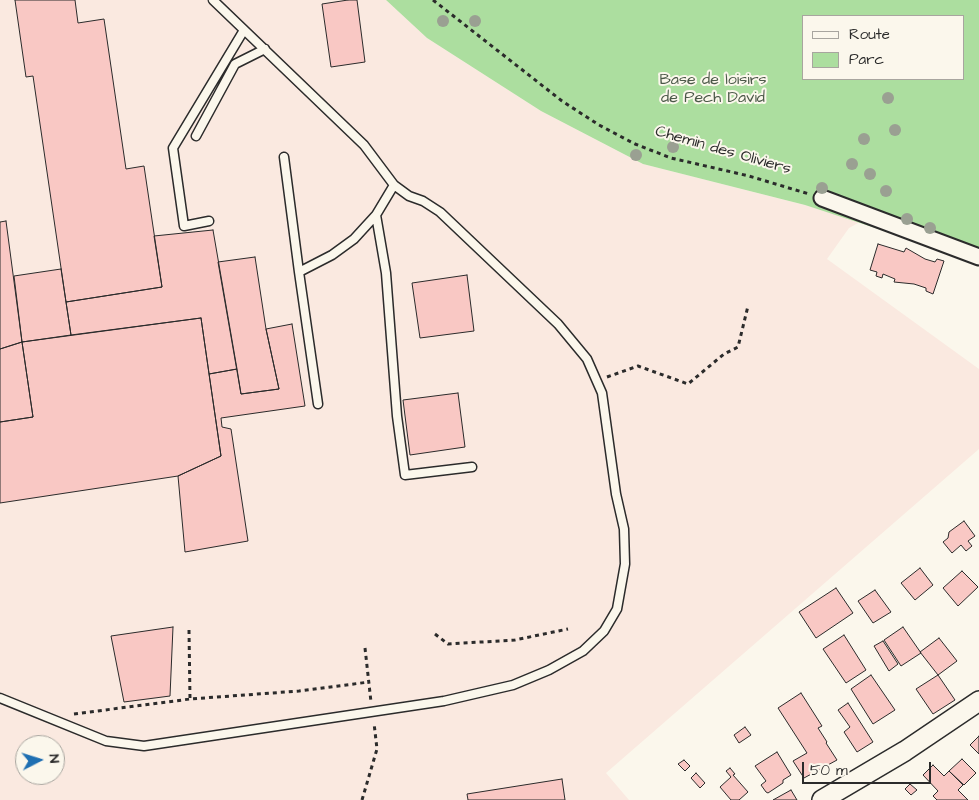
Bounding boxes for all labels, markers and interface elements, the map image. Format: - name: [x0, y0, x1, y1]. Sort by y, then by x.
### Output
- legend: [802, 15, 964, 80]
- text: Route: [849, 24, 890, 45]
- text: Parc: [849, 49, 884, 70]
- park label: Base de loisirs de Pech David: [659, 71, 767, 109]
- street label: Chemin des Oliviers: [653, 122, 793, 180]
- north arrow: [15, 735, 65, 785]
- scale bar: [804, 752, 933, 784]
- text: N: [44, 754, 64, 764]
- text: 50 m: [810, 760, 848, 781]

